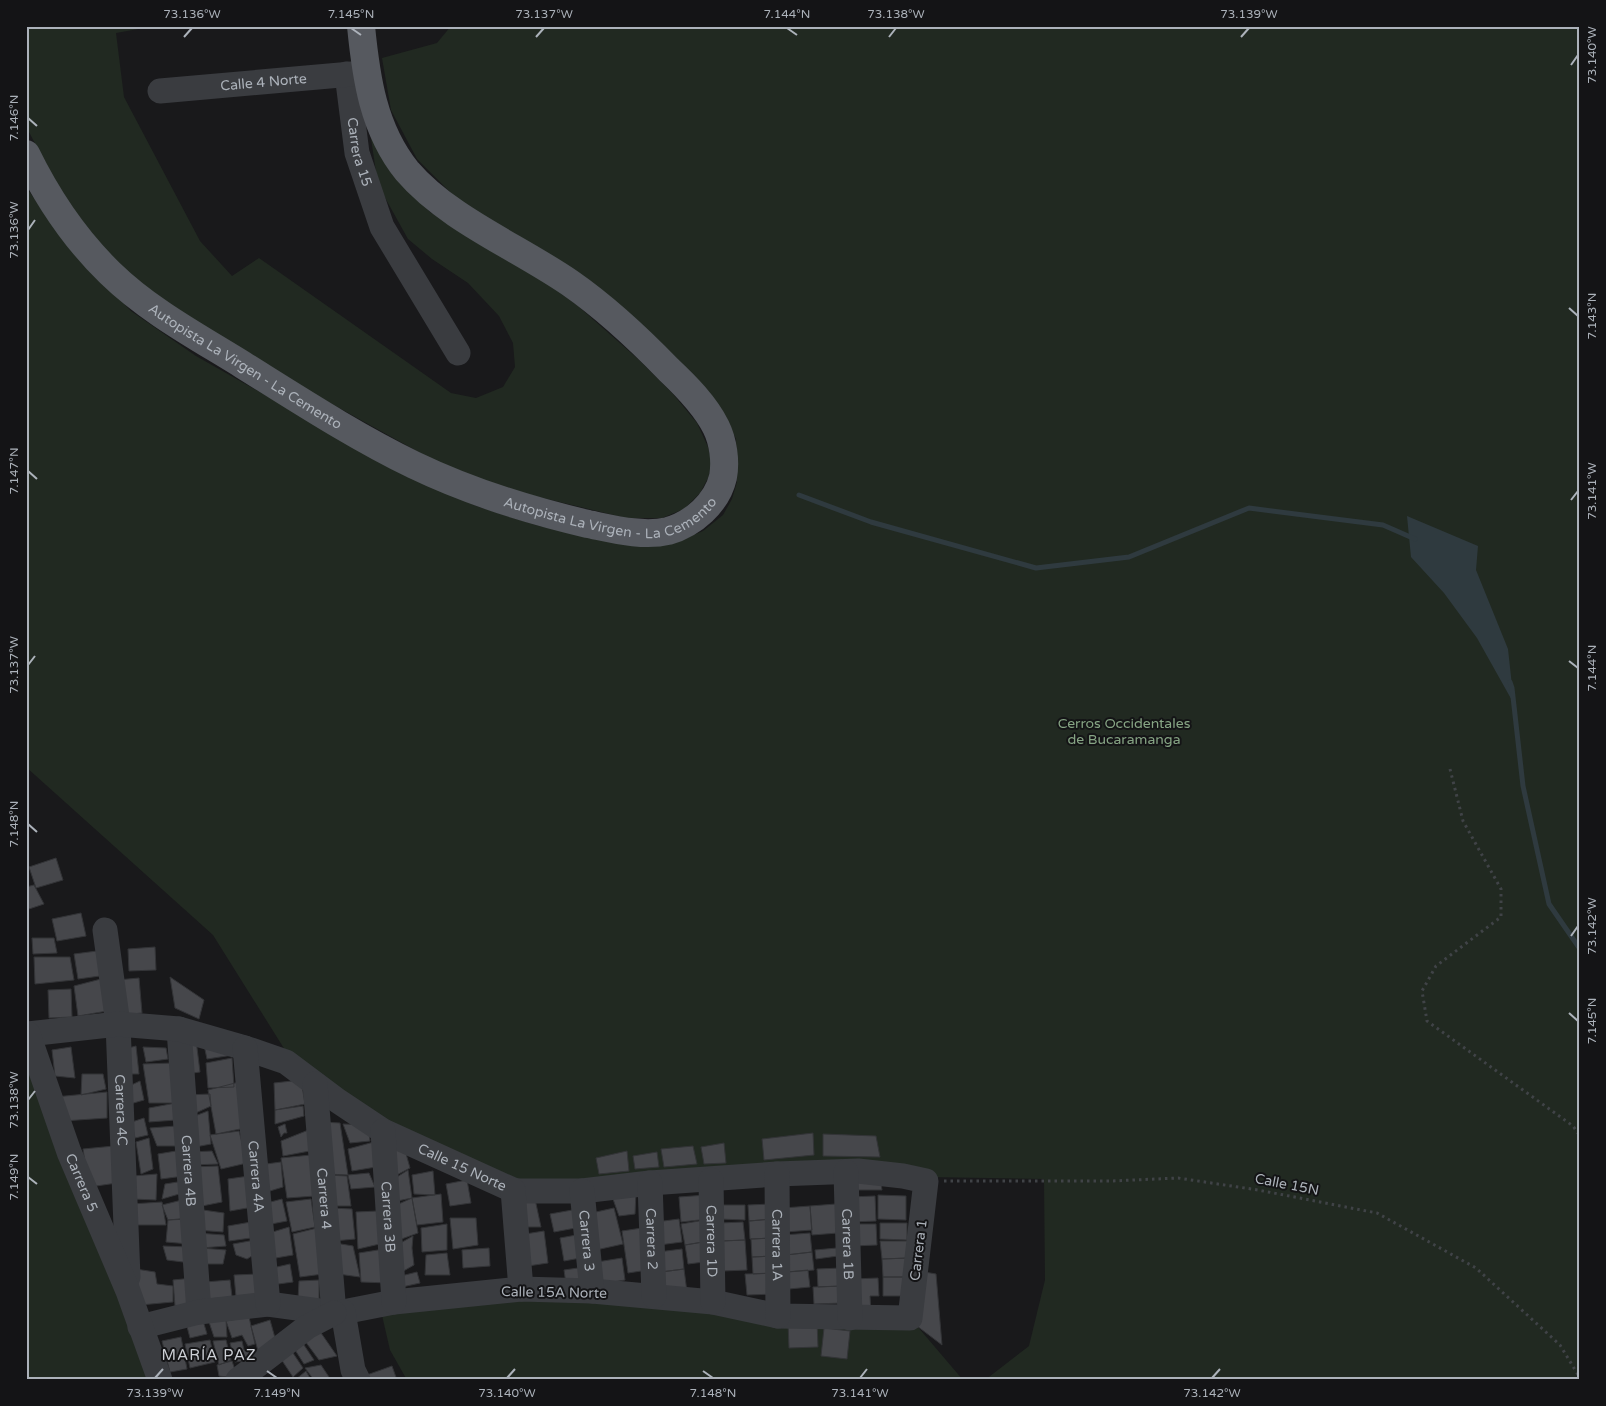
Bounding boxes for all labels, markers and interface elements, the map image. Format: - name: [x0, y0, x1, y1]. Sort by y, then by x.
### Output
- text: 73.136°W: [163, 7, 221, 21]
- text: 7.145°N: [328, 7, 374, 21]
- text: 73.137°W: [515, 7, 573, 21]
- text: 7.144°N: [764, 7, 810, 21]
- text: 73.138°W: [867, 7, 925, 21]
- text: 73.139°W: [1220, 7, 1278, 21]
- text: 73.140°W: [1585, 26, 1599, 84]
- street label: Calle 4 Norte: [220, 70, 308, 95]
- text: 7.146°N: [7, 95, 21, 141]
- street label: Carrera 15: [344, 116, 376, 189]
- text: 73.136°W: [7, 201, 21, 259]
- text: 7.143°N: [1585, 293, 1599, 339]
- street label: Autopista La Virgen - La Cemento: [145, 300, 345, 433]
- text: 7.147°N: [7, 447, 21, 495]
- text: 73.141°W: [1585, 462, 1599, 520]
- street label: Autopista La Virgen - La Cemento: [495, 484, 719, 508]
- text: Autopista La Virgen - La Cemento: [501, 493, 720, 542]
- text: 73.137°W: [7, 636, 21, 694]
- text: 7.144°N: [1585, 645, 1599, 691]
- park label: Cerros Occidentales de Bucaramanga: [1058, 715, 1191, 748]
- text: 7.148°N: [7, 801, 21, 847]
- text: 73.142°W: [1585, 897, 1599, 955]
- text: 7.145°N: [1585, 998, 1599, 1044]
- text: 73.138°W: [7, 1071, 21, 1129]
- street label: Carrera 4C: [111, 1074, 131, 1146]
- street label: Carrera 4B: [178, 1134, 200, 1207]
- street label: Carrera 4A: [244, 1140, 268, 1213]
- street label: Calle 15 Norte: [415, 1140, 509, 1195]
- street label: Carrera 5: [62, 1151, 101, 1214]
- text: 7.149°N: [7, 1154, 21, 1200]
- street label: Carrera 4: [313, 1167, 335, 1230]
- street label: Calle 15N: [1253, 1170, 1320, 1199]
- street label: Carrera 3B: [377, 1181, 399, 1253]
- street label: Carrera 1D: [702, 1205, 721, 1277]
- street label: Carrera 2: [642, 1208, 661, 1270]
- street label: Carrera 1B: [838, 1208, 857, 1280]
- street label: Carrera 3: [575, 1209, 598, 1272]
- street label: Carrera 1A: [768, 1209, 786, 1281]
- street label: Carrera 1: [906, 1218, 931, 1282]
- street label: Calle 15A Norte: [501, 1283, 607, 1302]
- district label: MARÍA PAZ: [162, 1346, 256, 1364]
- text: 73.139°W: [126, 1386, 184, 1400]
- text: 7.149°N: [254, 1386, 300, 1400]
- text: 73.140°W: [478, 1386, 536, 1400]
- text: 7.148°N: [690, 1386, 736, 1400]
- text: 73.141°W: [831, 1386, 889, 1400]
- text: 73.142°W: [1183, 1386, 1241, 1400]

